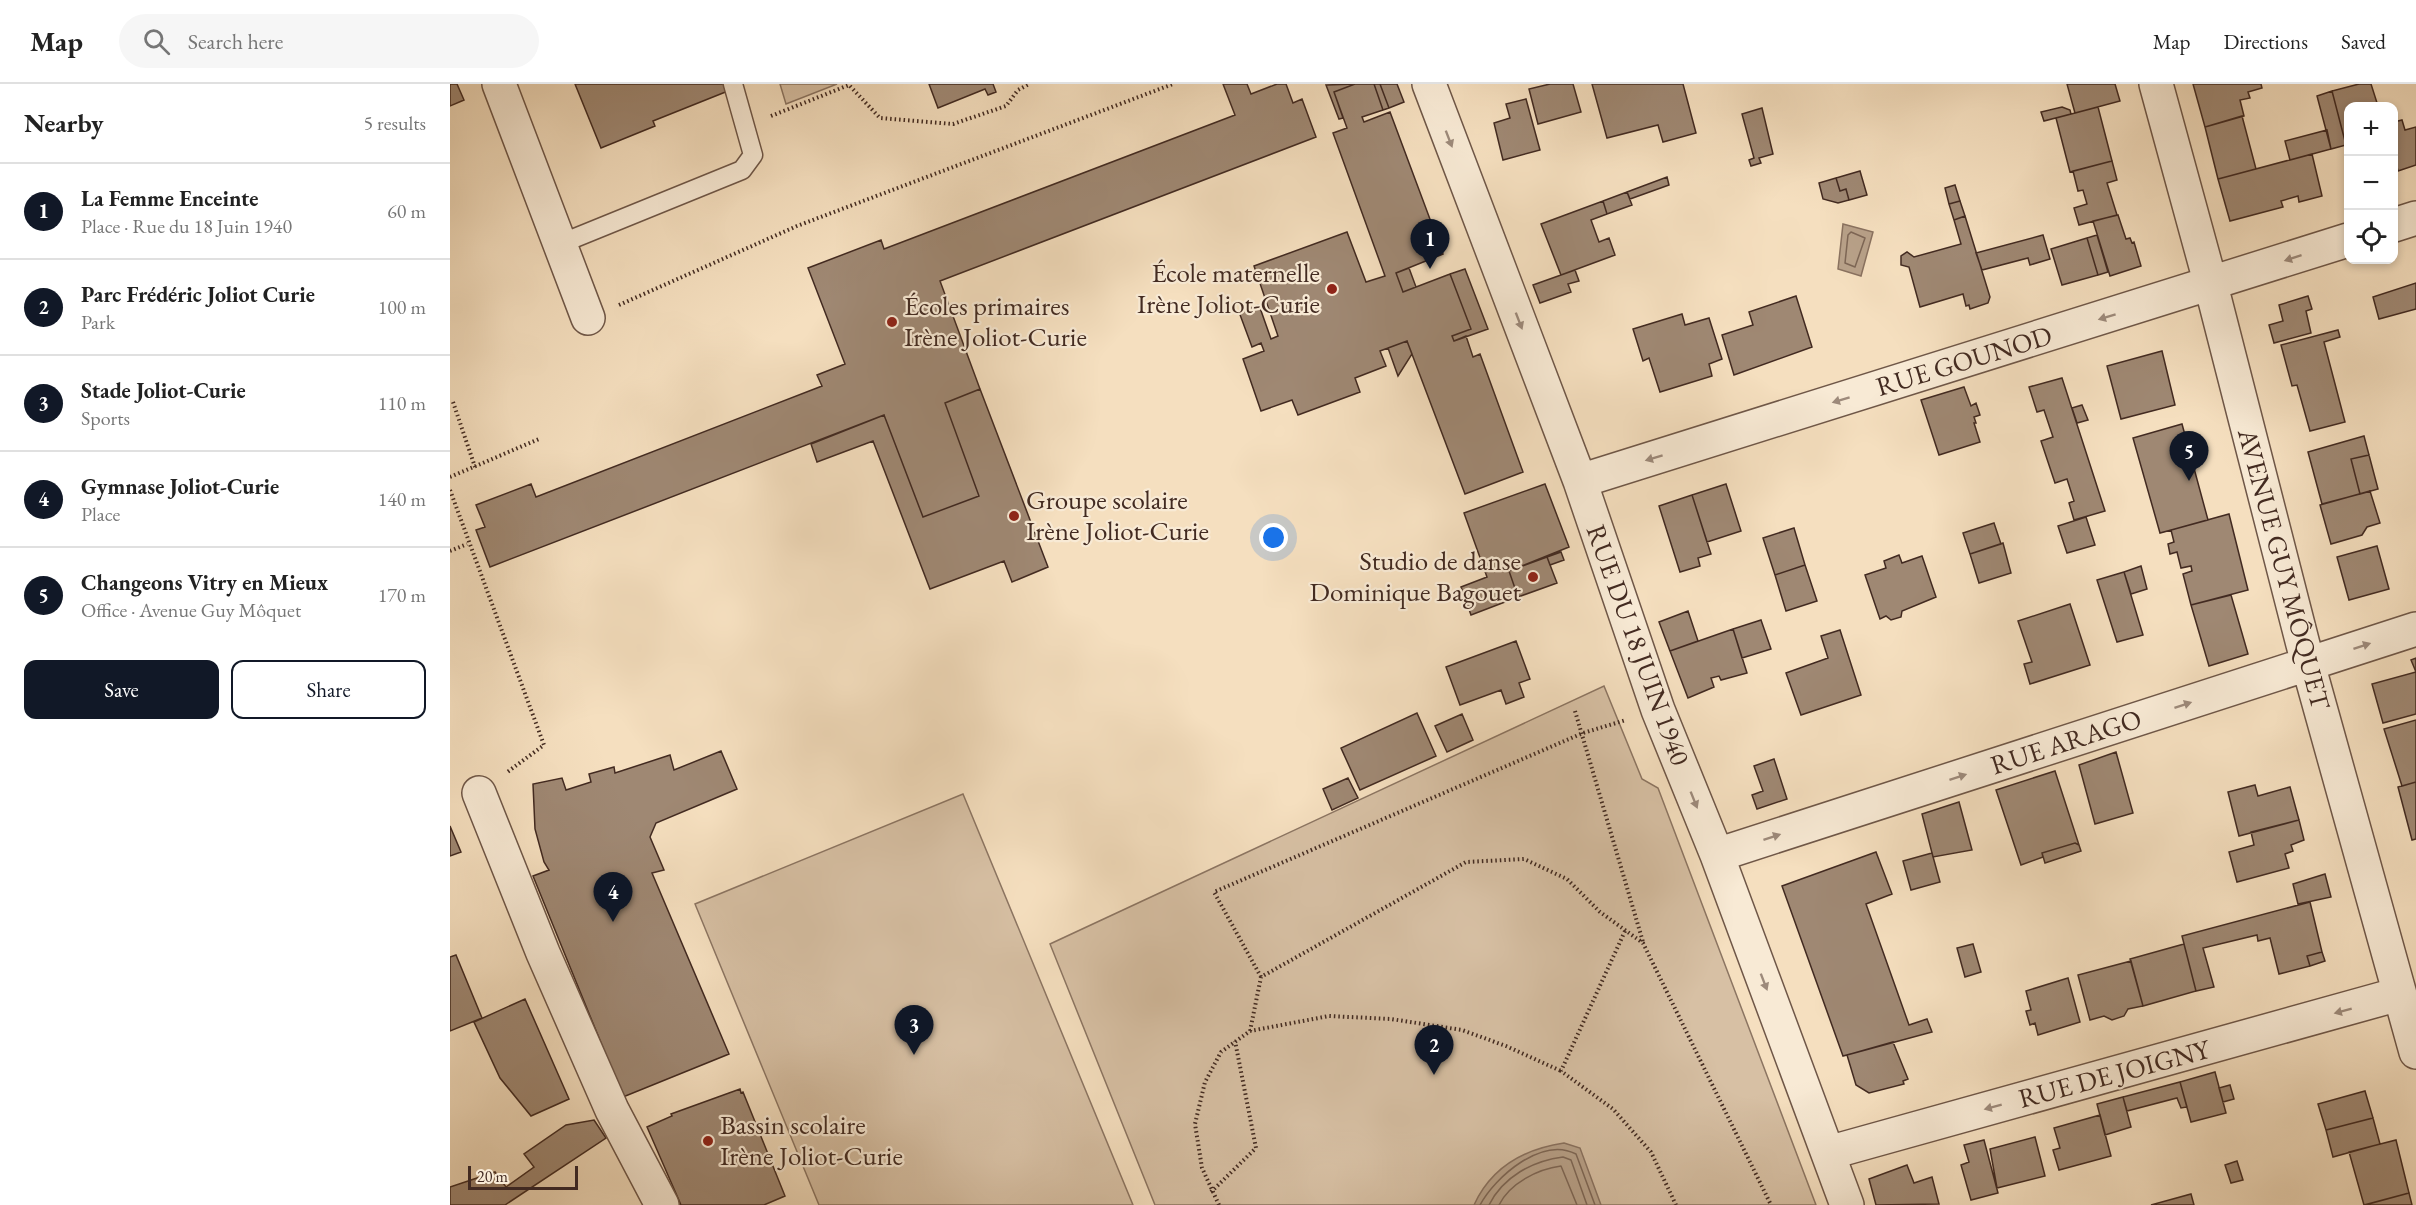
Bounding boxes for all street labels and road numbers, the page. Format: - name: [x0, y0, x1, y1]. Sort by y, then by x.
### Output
- street label: RUE GOUNOD: [1872, 317, 2056, 404]
- street label: AVENUE GUY MÔQUET: [2230, 424, 2339, 714]
- street label: RUE DU 18 JUIN 1940: [1579, 520, 1698, 770]
- street label: RUE ARAGO: [1986, 701, 2146, 782]
- street label: RUE DE JOIGNY: [2014, 1031, 2215, 1116]

